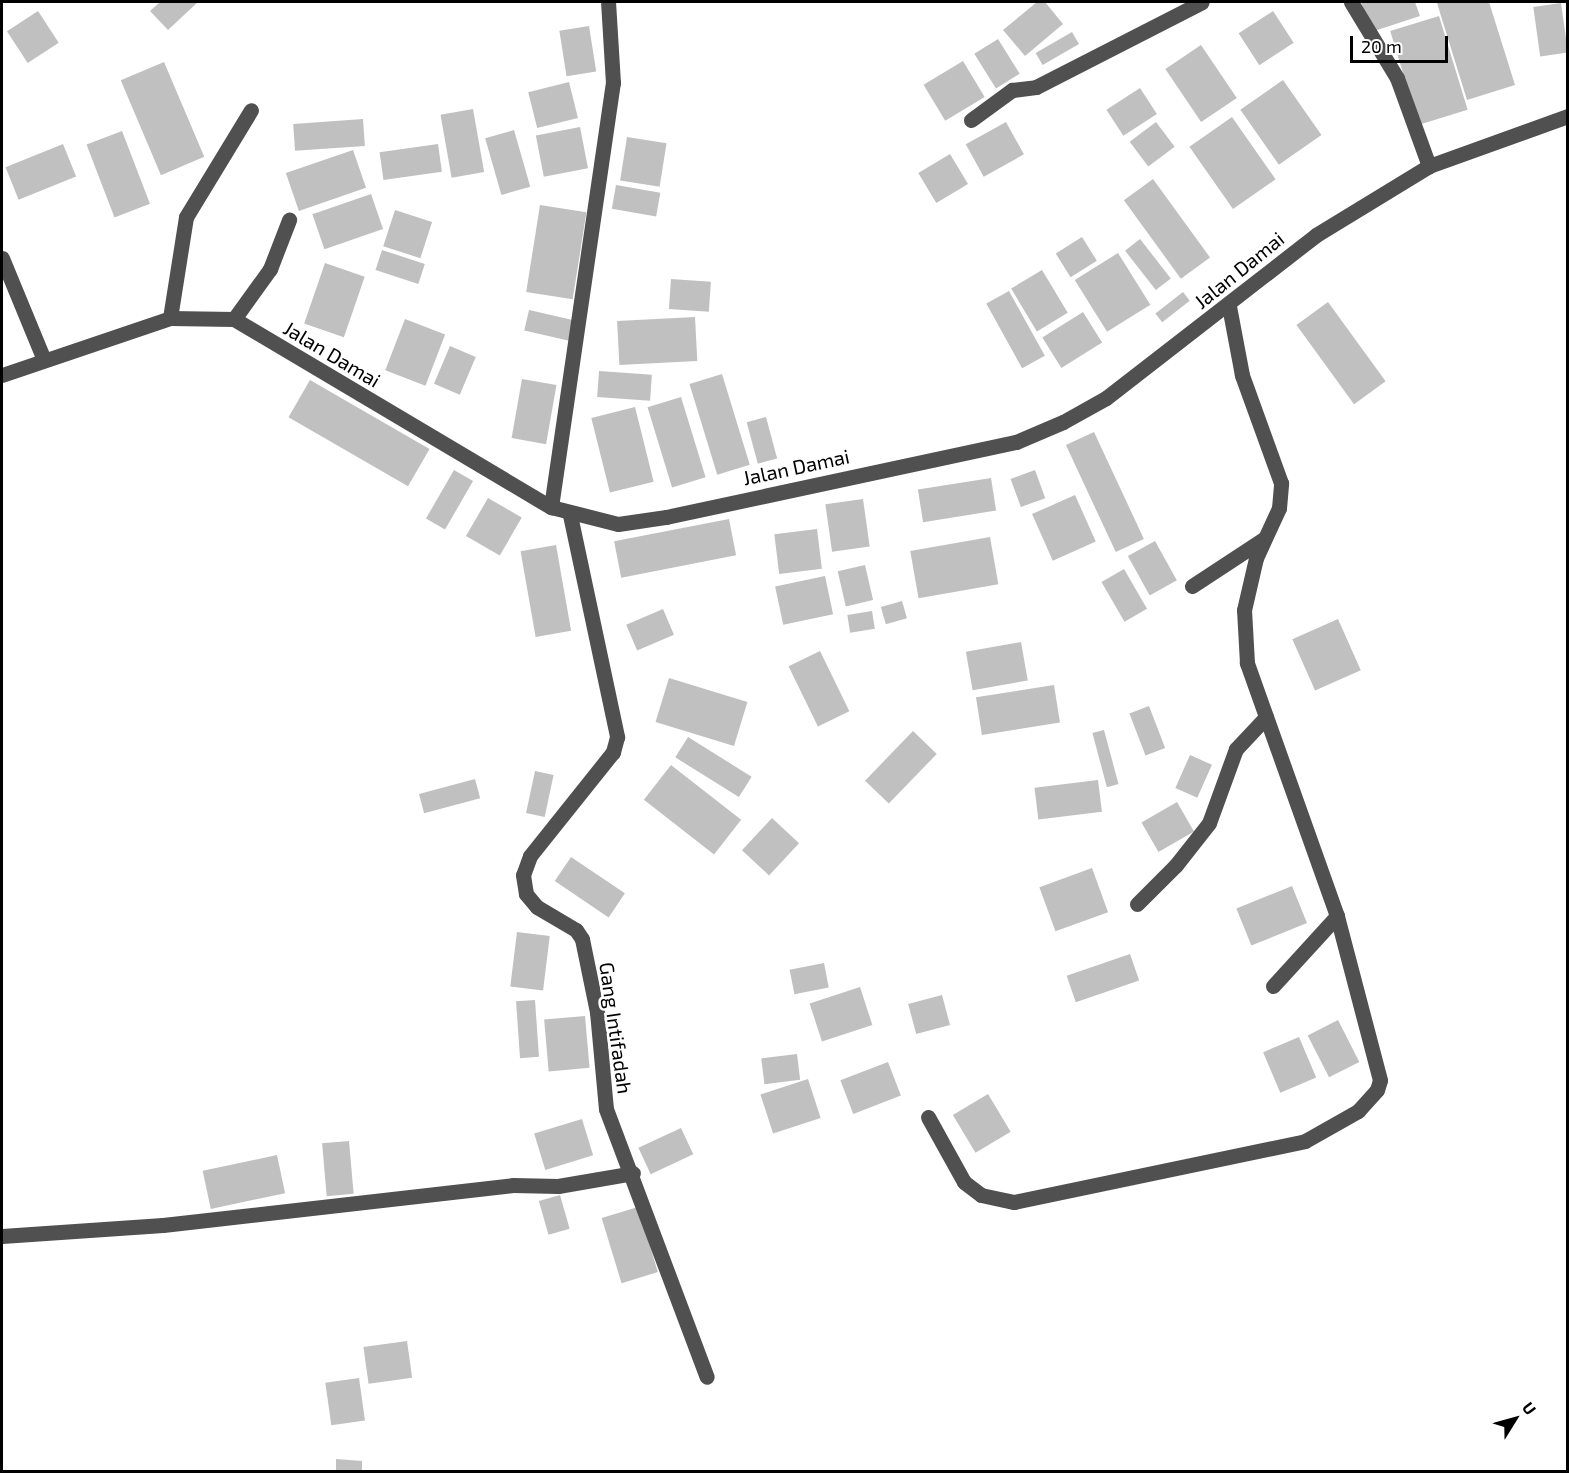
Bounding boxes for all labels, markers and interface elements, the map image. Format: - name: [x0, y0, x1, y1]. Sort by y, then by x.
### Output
- scale bar: [1353, 24, 1450, 62]
- text: 20 m: [1361, 35, 1402, 57]
- street label: Jalan Damai: [1189, 227, 1289, 313]
- street label: Jalan Damai: [279, 316, 385, 392]
- street label: Jalan Damai: [740, 444, 852, 490]
- street label: Gang Intifadah: [595, 961, 637, 1095]
- north arrow: [1485, 1389, 1545, 1449]
- text: U: [1519, 1398, 1541, 1418]

